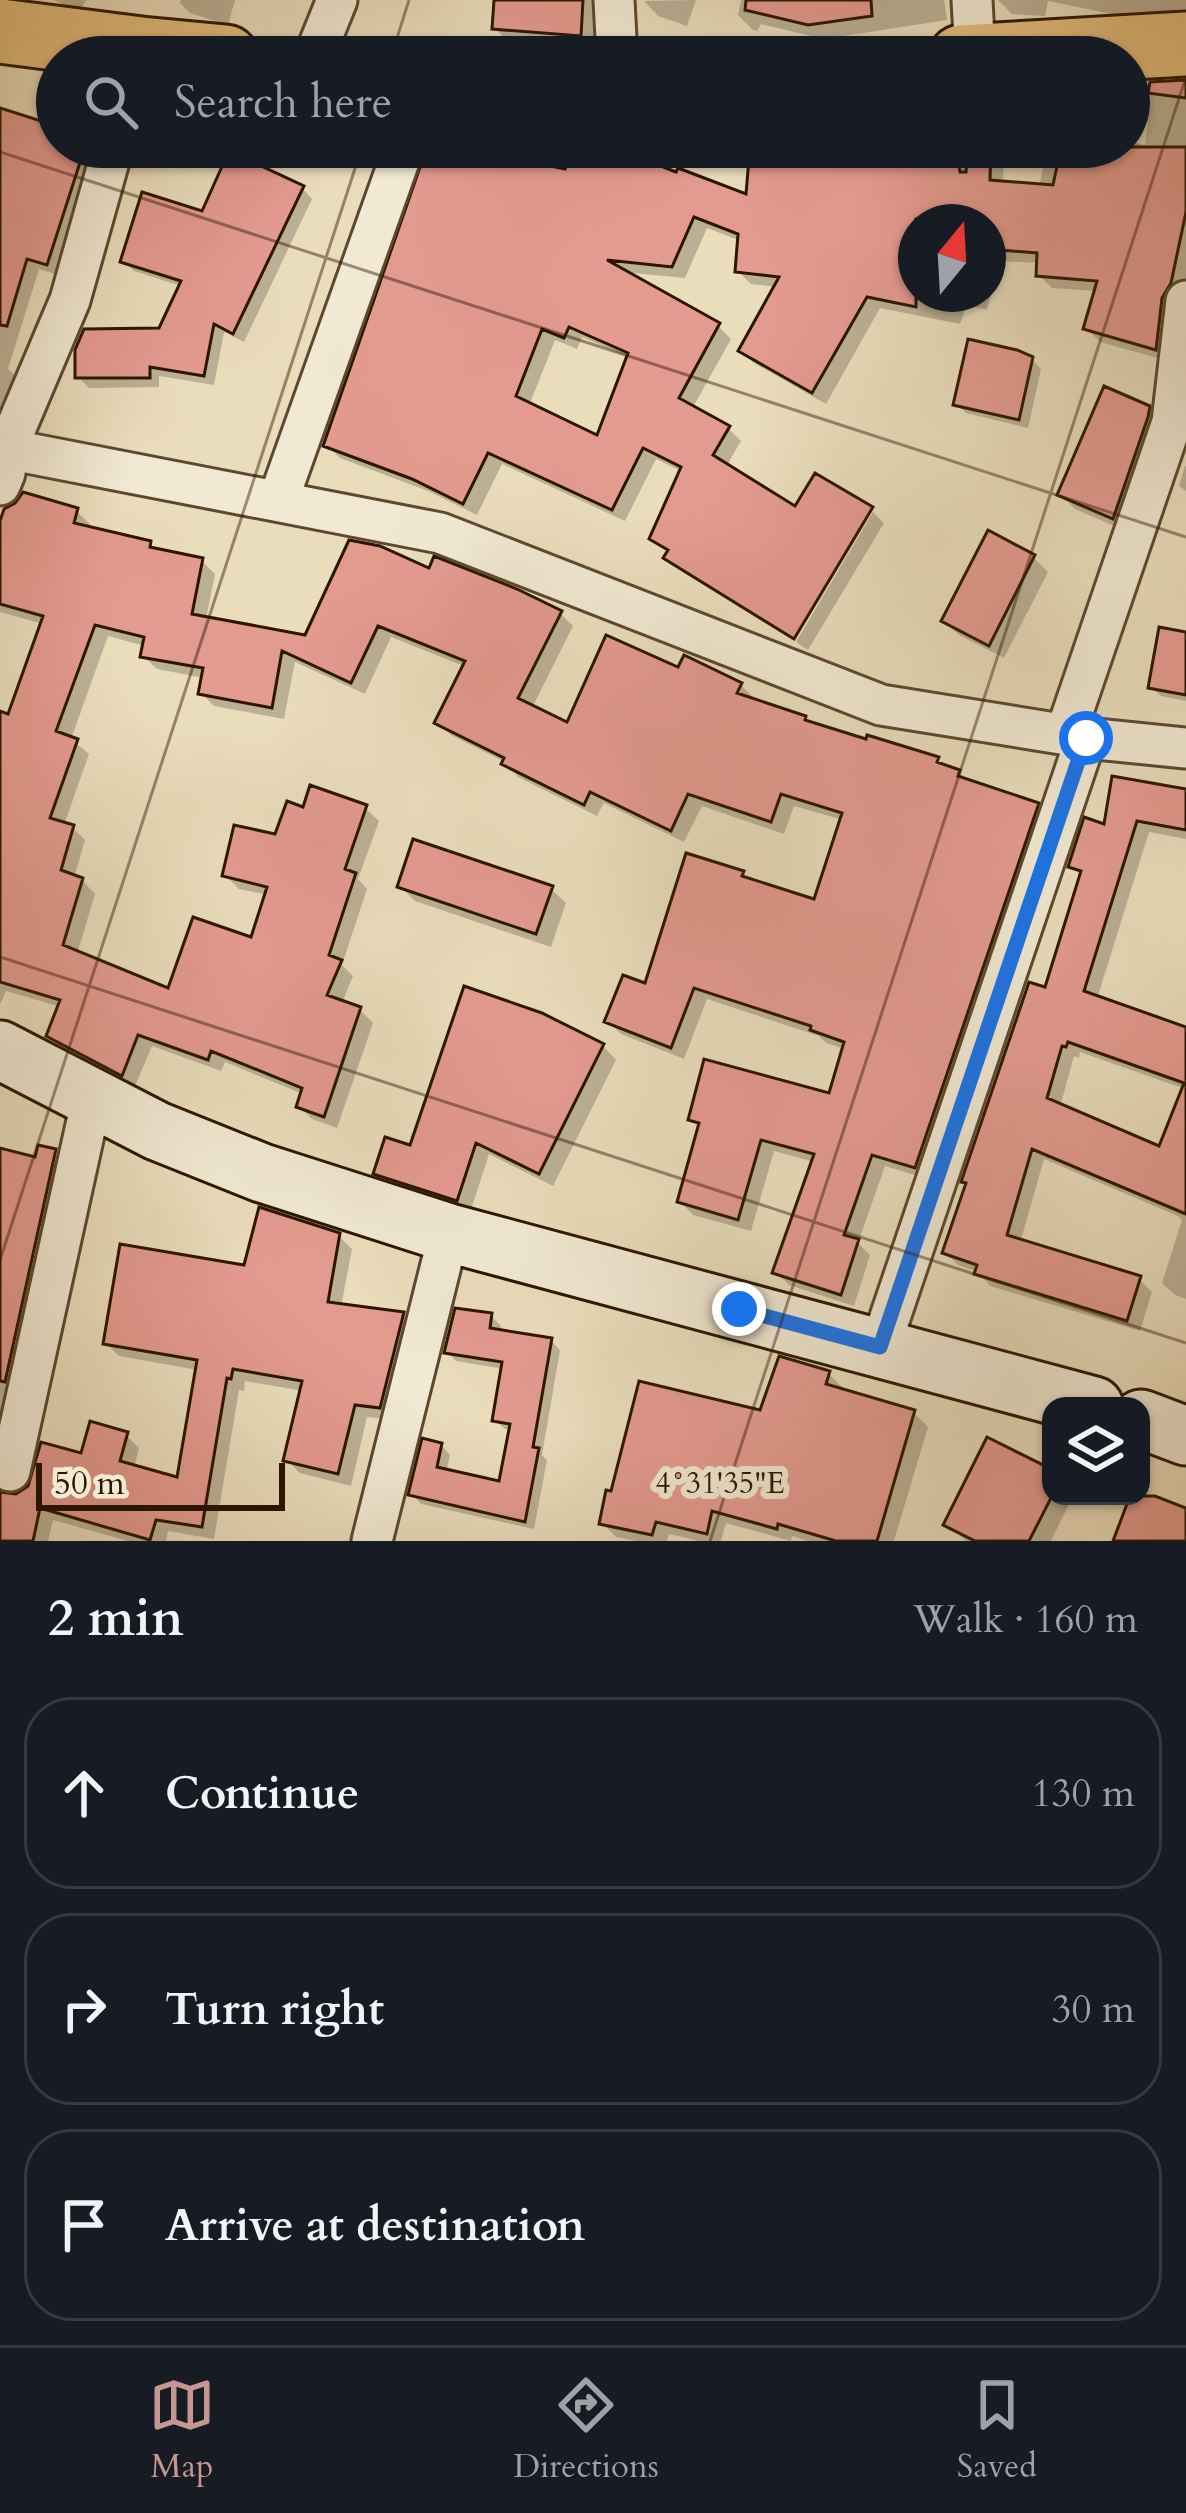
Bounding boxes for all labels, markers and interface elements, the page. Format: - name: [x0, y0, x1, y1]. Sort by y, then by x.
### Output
- search box: [36, 36, 1150, 168]
- icon: search: [78, 69, 144, 135]
- text: Search here: [174, 72, 392, 133]
- north arrow: [898, 204, 1006, 312]
- route start: [1059, 711, 1113, 765]
- route end: [712, 1282, 766, 1336]
- map controls: [1042, 1397, 1150, 1505]
- button: layers: [1042, 1397, 1150, 1505]
- scale bar: [36, 1457, 285, 1510]
- text: 50 m: [54, 1461, 125, 1506]
- text: 4°31'35"E: [655, 1463, 785, 1504]
- text: 2 min: [48, 1584, 184, 1654]
- text: Walk · 160 m: [913, 1593, 1138, 1646]
- icon: ahead: [51, 1760, 117, 1826]
- text: Continue: [165, 1763, 359, 1824]
- text: 130 m: [1032, 1767, 1135, 1820]
- icon: right: [51, 1976, 117, 2042]
- text: Turn right: [165, 1979, 384, 2040]
- text: 30 m: [1052, 1983, 1135, 2036]
- icon: arrive: [51, 2192, 117, 2258]
- text: Arrive at destination: [165, 2195, 585, 2256]
- tab: Map: [149, 2372, 215, 2489]
- tab: Directions: [513, 2372, 659, 2489]
- tab: Saved: [957, 2372, 1037, 2489]

